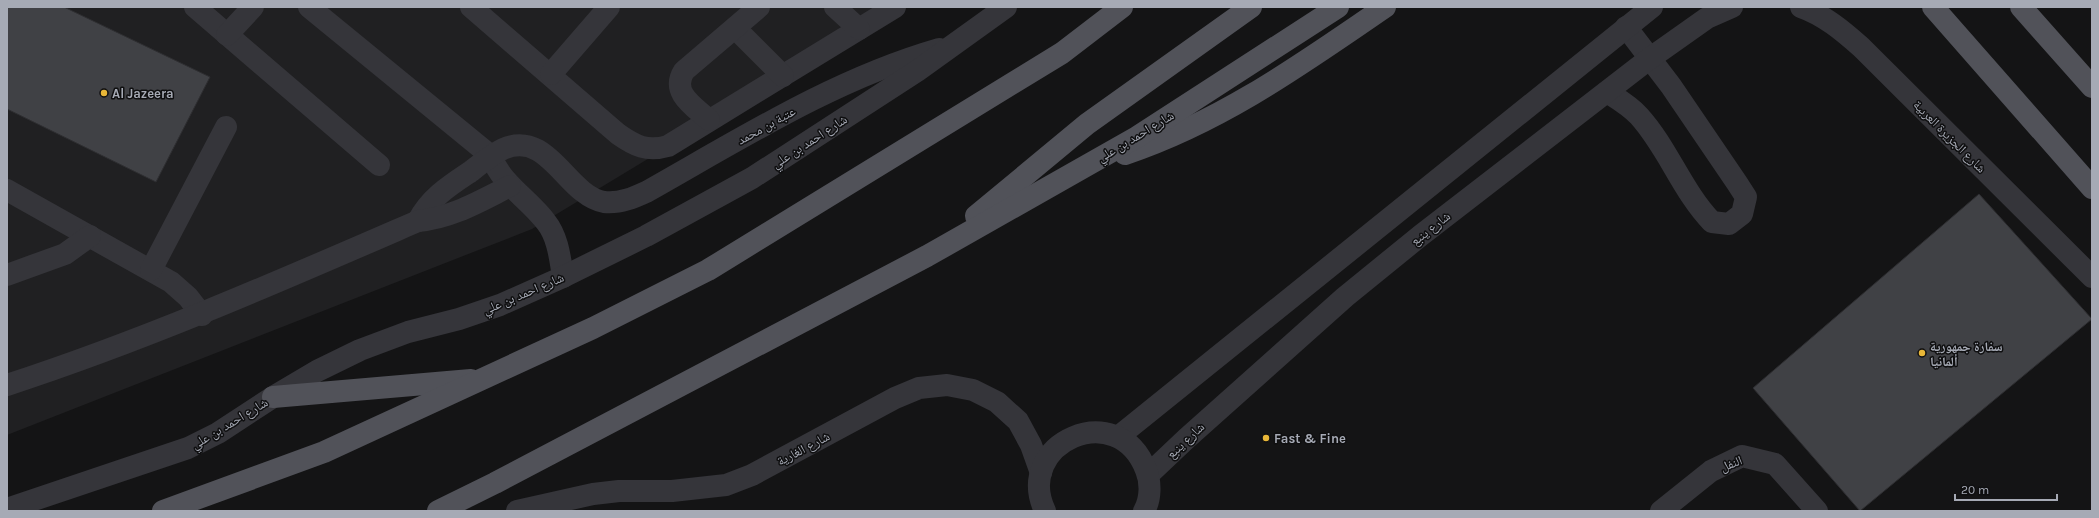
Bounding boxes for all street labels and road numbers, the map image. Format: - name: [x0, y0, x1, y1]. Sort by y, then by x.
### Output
- street label: شارع الجزيرة العربية: [1909, 97, 1989, 177]
- street label: عتبة بن محمد: [734, 103, 799, 148]
- street label: شارع احمد بن علي: [1094, 108, 1178, 168]
- street label: شارع احمد بن علي: [769, 112, 852, 174]
- street label: شارع ينبع: [1408, 208, 1454, 250]
- street label: شارع احمد بن علي: [480, 270, 567, 320]
- street label: شارع احمد بن علي: [188, 395, 272, 455]
- street label: شارع ينبع: [1163, 419, 1209, 463]
- street label: شارع الغارية: [774, 428, 833, 470]
- street label: النفل: [1718, 452, 1745, 475]

